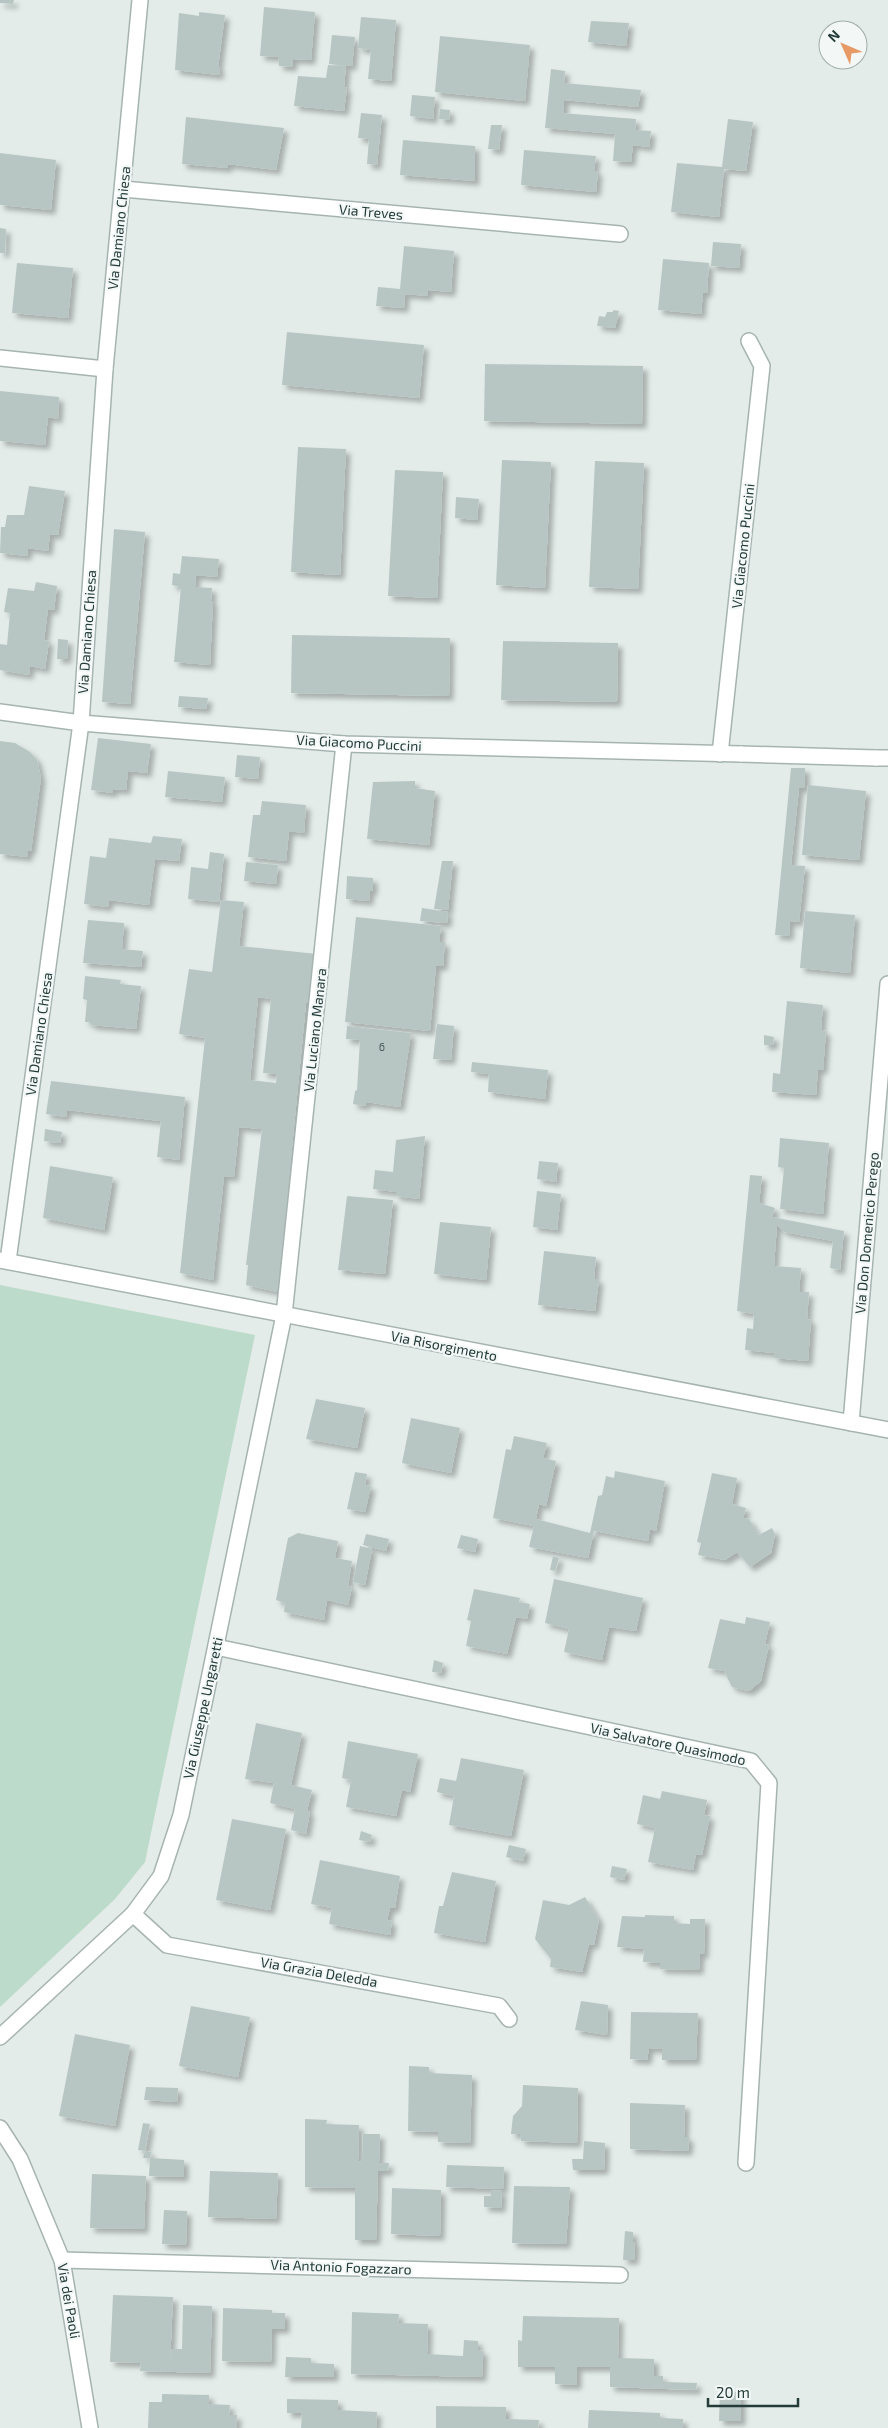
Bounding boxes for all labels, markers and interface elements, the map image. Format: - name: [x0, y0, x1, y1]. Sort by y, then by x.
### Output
- north arrow: [818, 20, 868, 70]
- text: N: [824, 26, 843, 45]
- street label: Via Damiano Chiesa: [104, 165, 133, 291]
- street label: Via Treves: [338, 200, 404, 223]
- street label: Via Giacomo Puccini: [727, 483, 758, 609]
- street label: Via Damiano Chiesa: [74, 569, 99, 695]
- street label: Via Giacomo Puccini: [296, 731, 422, 754]
- street label: Via Luciano Manara: [300, 967, 329, 1093]
- street label: Via Damiano Chiesa: [21, 971, 56, 1097]
- house number: 6: [379, 1040, 385, 1053]
- street label: Via Don Domenico Perego: [851, 1151, 882, 1314]
- street label: Via Risorgimento: [389, 1327, 499, 1364]
- street label: Via Giuseppe Ungaretti: [179, 1635, 226, 1780]
- street label: Via Salvatore Quasimodo: [589, 1719, 747, 1768]
- street label: Via Grazia Deledda: [259, 1953, 379, 1990]
- street label: Via Antonio Fogazzaro: [270, 2256, 412, 2277]
- street label: Via dei Paoli: [54, 2262, 84, 2340]
- scale bar: [708, 2376, 798, 2408]
- text: 20 m: [716, 2383, 750, 2401]

